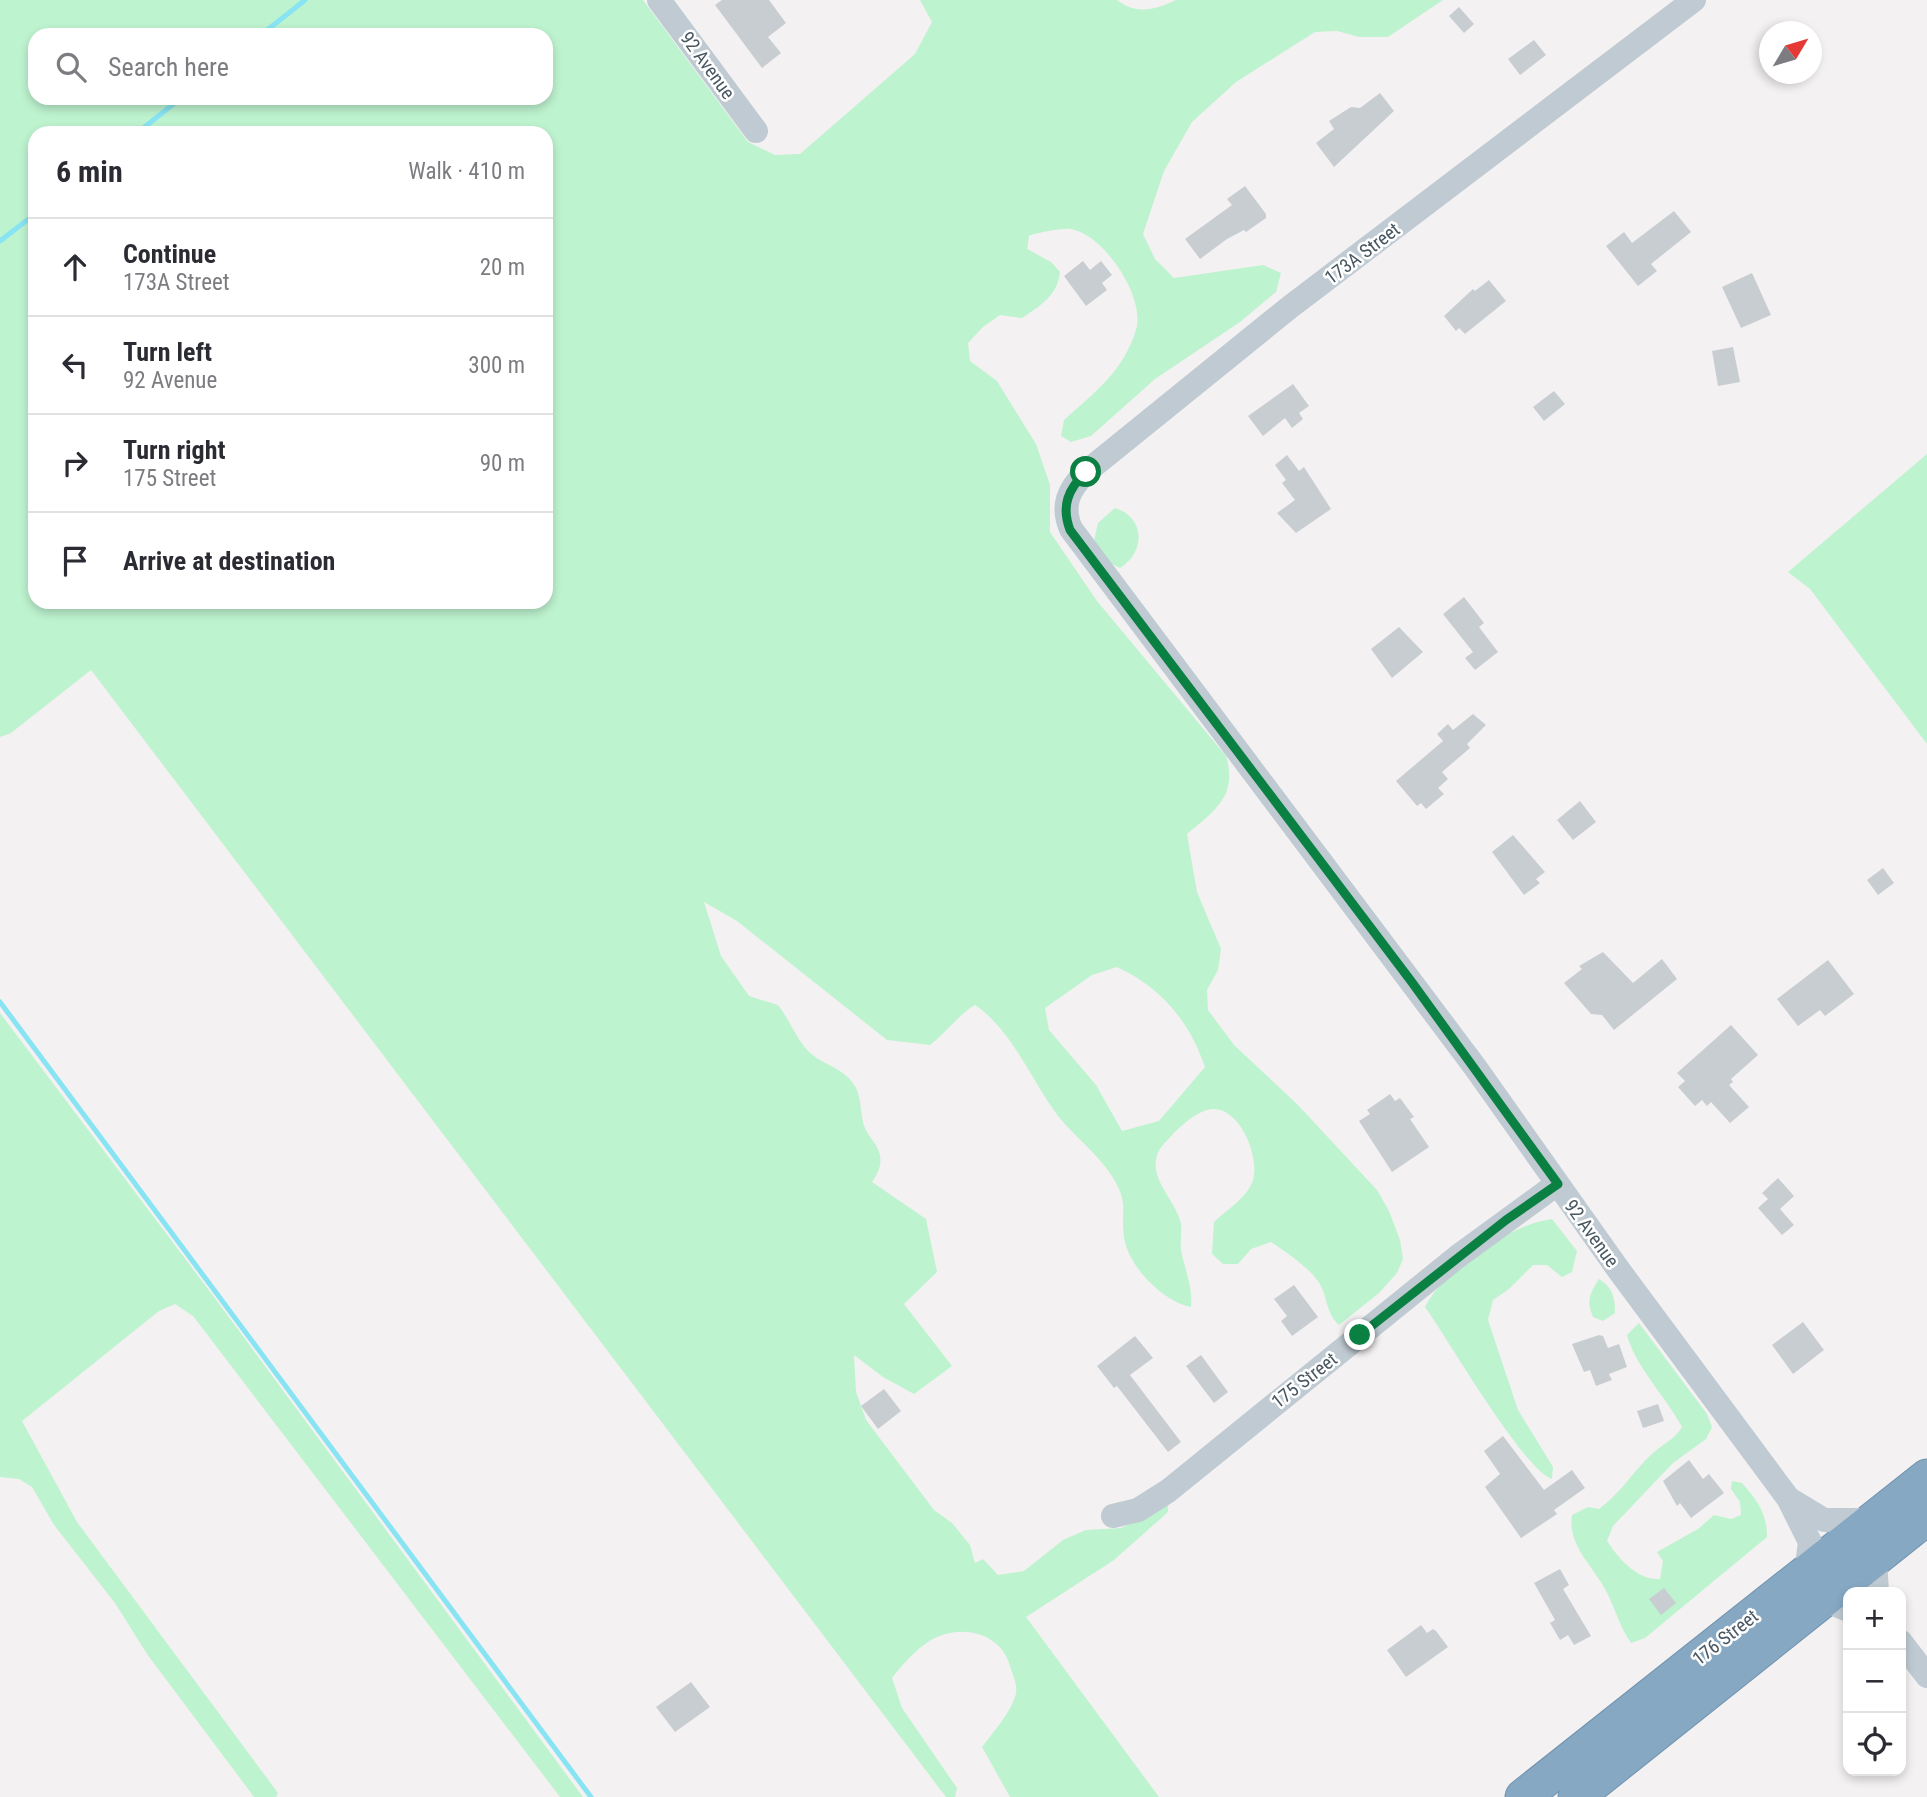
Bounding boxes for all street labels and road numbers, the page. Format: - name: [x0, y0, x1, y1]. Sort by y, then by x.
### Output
- street label: 92 Avenue: [675, 27, 740, 104]
- street label: 173A Street: [1320, 218, 1404, 289]
- street label: 92 Avenue: [1559, 1195, 1624, 1272]
- street label: 175 Street: [1267, 1348, 1342, 1413]
- street label: 176 Street: [1688, 1605, 1763, 1670]

